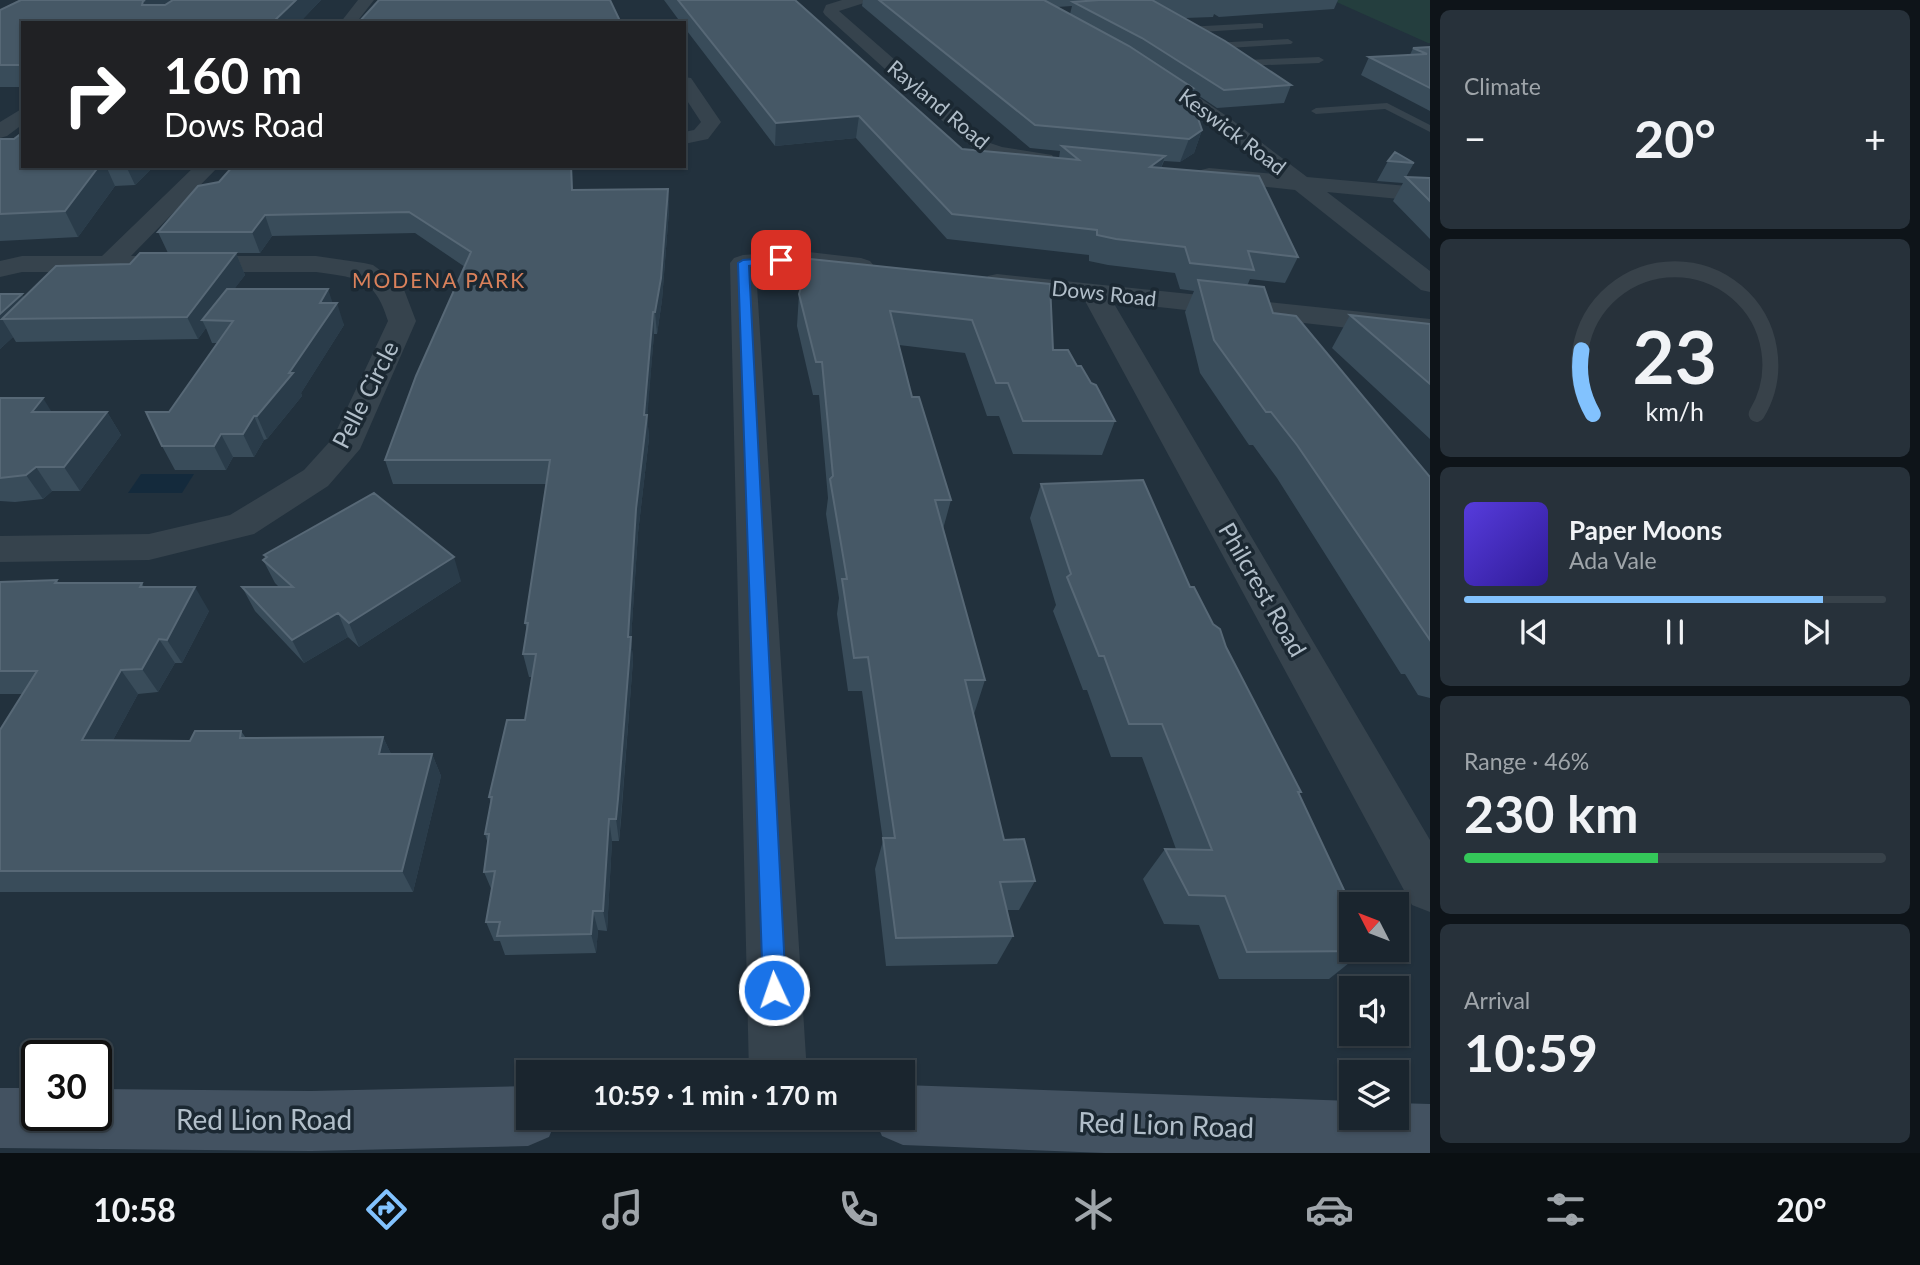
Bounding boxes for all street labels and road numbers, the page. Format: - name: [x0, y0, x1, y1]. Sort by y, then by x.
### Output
- street label: Rayland Road: [883, 54, 995, 154]
- street label: Keswick Road: [1174, 82, 1291, 179]
- street label: Dows Road: [1051, 275, 1158, 310]
- street label: Pelle Circle: [325, 336, 404, 453]
- street label: Philcrest Road: [1213, 517, 1313, 661]
- street label: Red Lion Road: [176, 1102, 352, 1136]
- street label: Red Lion Road: [1077, 1104, 1255, 1144]

